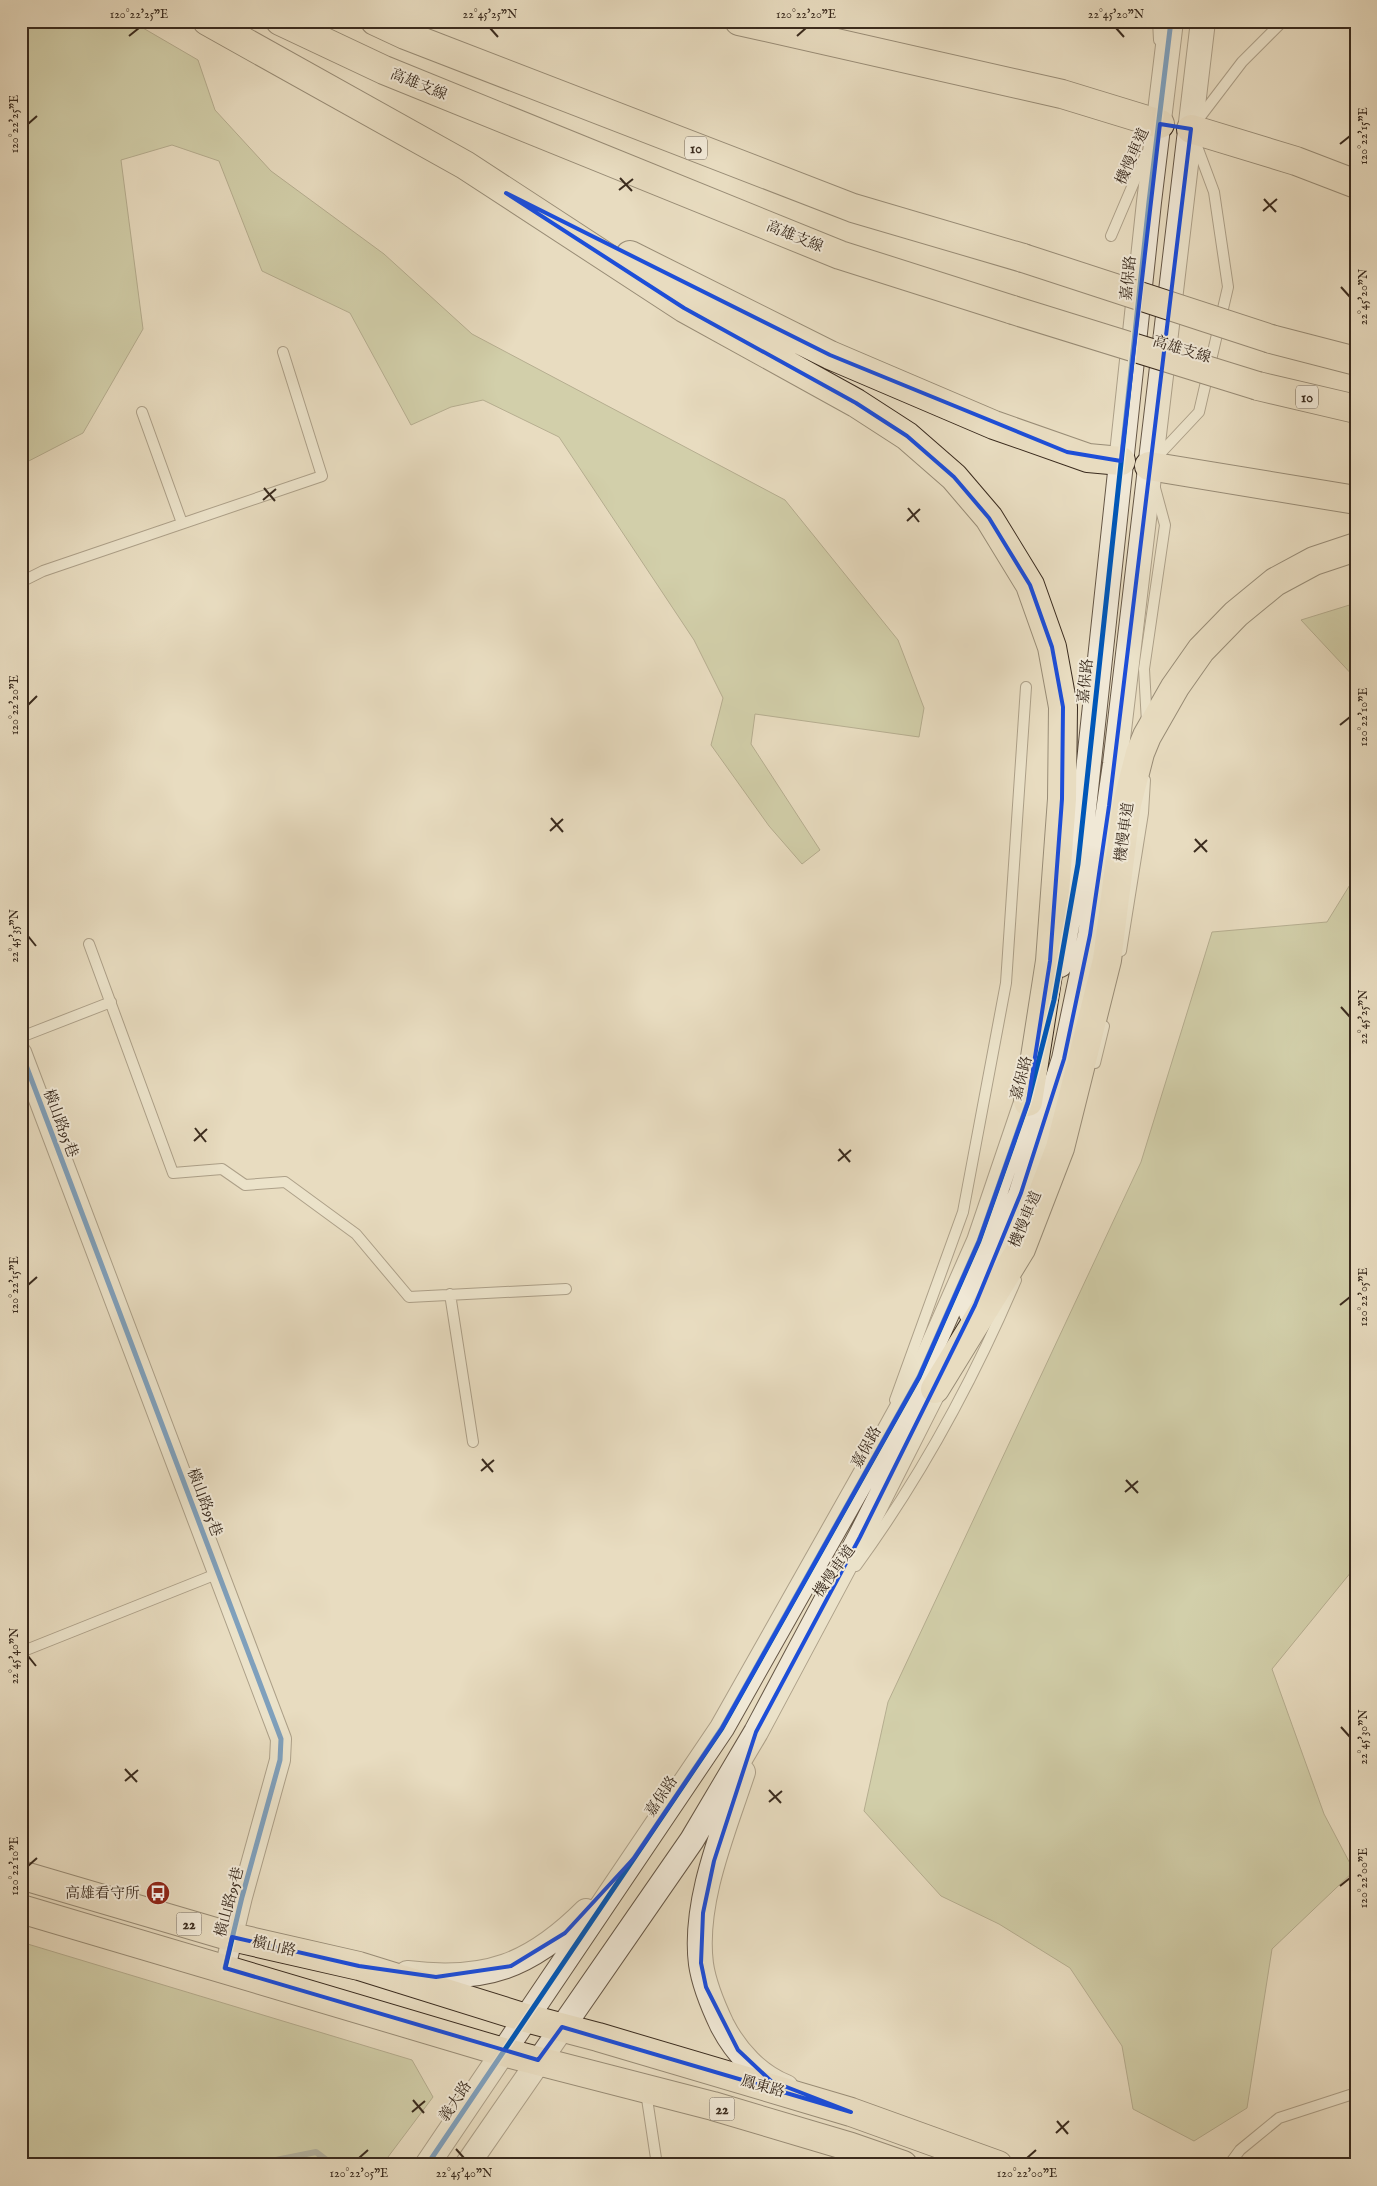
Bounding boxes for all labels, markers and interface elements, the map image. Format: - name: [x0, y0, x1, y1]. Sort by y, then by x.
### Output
- text: 120°22'25"E: [110, 7, 168, 22]
- text: 22°45'25"N: [463, 7, 518, 22]
- text: 120°22'20"E: [776, 7, 836, 22]
- text: 22°45'20"N: [1088, 7, 1145, 22]
- street label: 高雄支線: [387, 64, 450, 105]
- text: 120°22'25"E: [7, 95, 22, 153]
- text: 120°22'15"E: [1356, 107, 1371, 165]
- street label: 機慢車道: [1112, 125, 1153, 187]
- road number: 10: [685, 136, 707, 160]
- street label: 高雄支線: [763, 216, 826, 257]
- street label: 嘉保路: [1117, 255, 1140, 301]
- text: 22°45'20"N: [1356, 268, 1371, 325]
- street label: 高雄支線: [1150, 332, 1213, 367]
- road number: 10: [1296, 386, 1318, 408]
- street label: 嘉保路: [1074, 658, 1097, 704]
- text: 120°22'20"E: [7, 675, 22, 735]
- text: 120°22'10"E: [1356, 688, 1371, 746]
- street label: 機慢車道: [1111, 801, 1138, 863]
- text: 22°45'35"N: [7, 909, 22, 963]
- text: 22°45'25"N: [1356, 989, 1371, 1044]
- street label: 嘉保路: [1006, 1054, 1036, 1102]
- street label: 橫山路95巷: [39, 1086, 82, 1160]
- street label: 機慢車道: [1005, 1188, 1046, 1251]
- text: 120°22'15"E: [7, 1256, 22, 1314]
- text: 120°22'05"E: [1356, 1268, 1371, 1326]
- street label: 嘉保路: [847, 1423, 886, 1472]
- street label: 橫山路95巷: [183, 1465, 226, 1539]
- street label: 機慢車道: [809, 1541, 860, 1601]
- text: 22°45'40"N: [7, 1627, 22, 1684]
- text: 22°45'30"N: [1356, 1709, 1371, 1765]
- street label: 嘉保路: [641, 1772, 682, 1820]
- text: 120°22'10"E: [7, 1837, 22, 1895]
- text: 120°22'00"E: [1356, 1848, 1371, 1908]
- street label: 橫山路95巷: [211, 1865, 248, 1939]
- bus stop icon: 高雄看守所: [145, 1880, 171, 1906]
- place label: 高雄看守所: [65, 1884, 140, 1903]
- road number: 22: [176, 1912, 202, 1936]
- street label: 橫山路: [250, 1932, 298, 1961]
- street label: 鳳東路: [739, 2071, 787, 2102]
- street label: 義大路: [435, 2077, 476, 2125]
- road number: 22: [710, 2098, 734, 2120]
- text: 120°22'05"E: [330, 2166, 388, 2181]
- text: 22°45'40"N: [436, 2166, 493, 2181]
- text: 120°22'00"E: [997, 2166, 1057, 2181]

